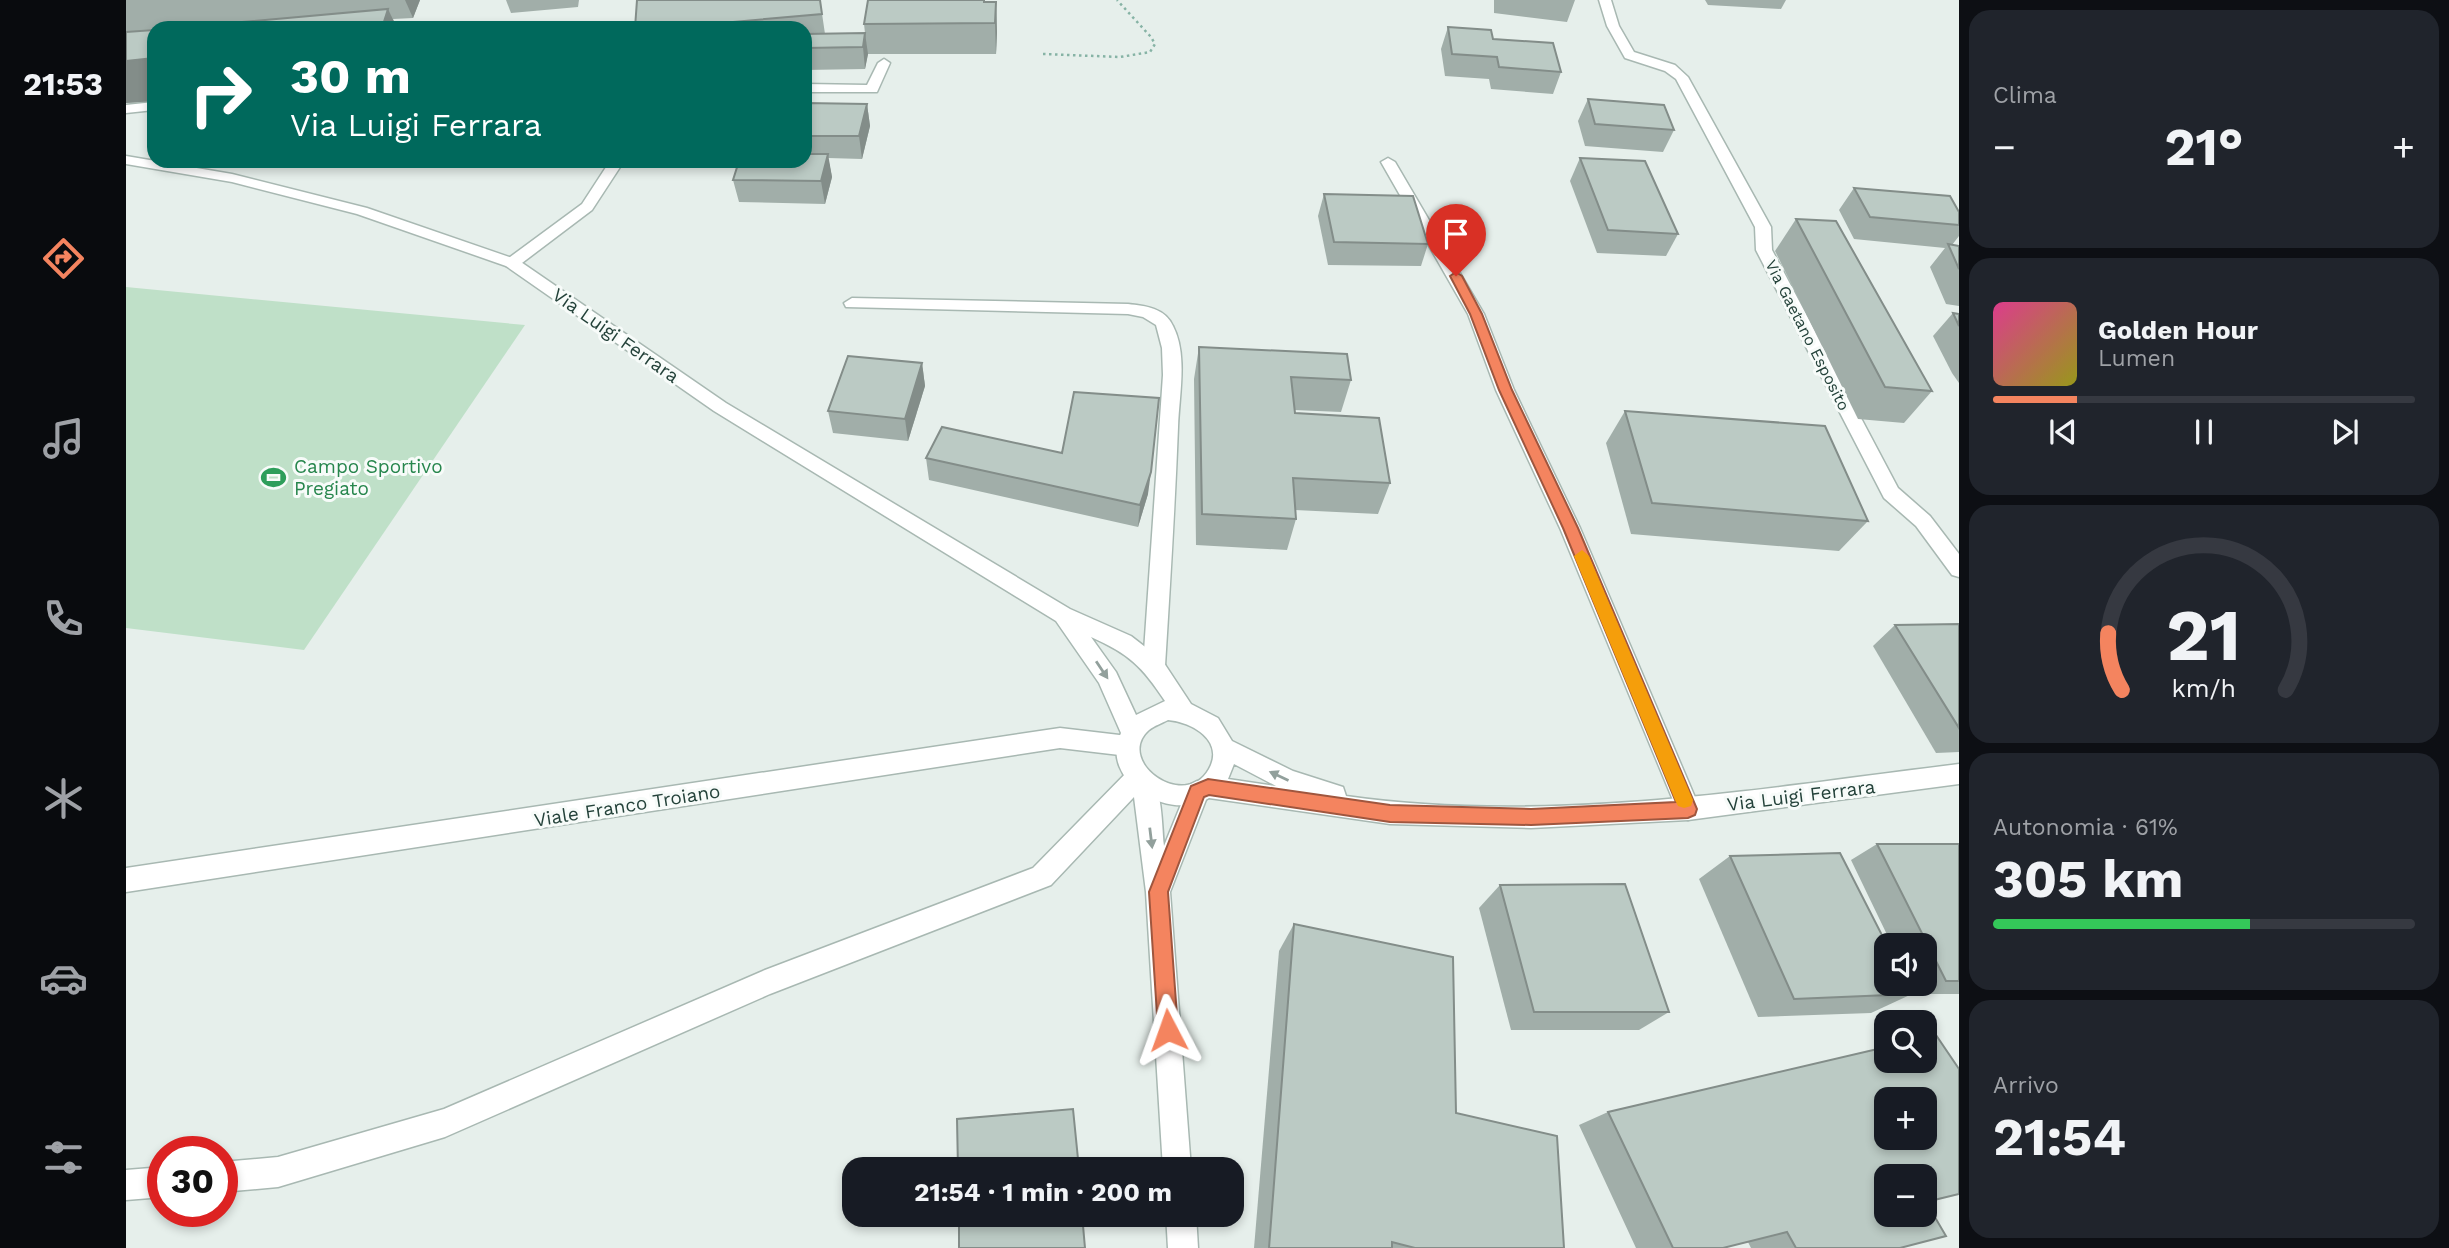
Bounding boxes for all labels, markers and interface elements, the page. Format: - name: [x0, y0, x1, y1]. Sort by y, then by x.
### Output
- text: 30 m: [290, 47, 411, 105]
- icon: right: [175, 49, 266, 140]
- text: 21:53: [23, 65, 103, 103]
- text: Clima: [1993, 82, 2057, 109]
- text: Via Luigi Ferrara: [290, 106, 542, 144]
- text: 21°: [2164, 117, 2244, 178]
- text: −: [1993, 125, 2016, 169]
- text: +: [2392, 125, 2415, 169]
- pin: [1426, 204, 1486, 276]
- icon: arrive: [1437, 215, 1475, 253]
- icon: directions: [39, 234, 88, 283]
- street label: Via Gaetano Esposito: [1761, 257, 1854, 414]
- street label: Via Luigi Ferrara: [548, 283, 684, 388]
- text: Golden Hour: [2098, 315, 2258, 345]
- text: Lumen: [2098, 345, 2175, 372]
- icon: previous: [2044, 413, 2082, 451]
- icon: pause: [2185, 413, 2223, 451]
- icon: next: [2326, 413, 2364, 451]
- icon: music: [39, 414, 88, 463]
- place label: Campo Sportivo Pregiato: [294, 455, 443, 500]
- sports icon: Campo Sportivo Pregiato: [260, 463, 288, 491]
- text: 21: [2167, 592, 2241, 678]
- icon: phone: [39, 594, 88, 643]
- one-way arrow: [1095, 661, 1109, 679]
- text: km/h: [2172, 674, 2236, 703]
- one-way arrow: [1269, 770, 1289, 782]
- icon: climate: [39, 774, 88, 823]
- street label: Via Luigi Ferrara: [1725, 775, 1877, 816]
- street label: Viale Franco Troiano: [532, 779, 722, 832]
- text: Autonomia · 61%: [1993, 814, 2178, 841]
- one-way arrow: [1145, 827, 1156, 849]
- text: 305 km: [1993, 849, 2183, 910]
- map controls: [1874, 933, 1937, 1227]
- button: sound: [1874, 933, 1937, 996]
- icon: car: [39, 954, 88, 1003]
- position arrow: [1131, 993, 1205, 1067]
- button: search: [1874, 1010, 1937, 1073]
- text: Arrivo: [1993, 1072, 2059, 1099]
- button: +: [1874, 1087, 1937, 1150]
- text: 21:54: [1993, 1107, 2126, 1168]
- icon: filters: [39, 1133, 88, 1182]
- speed limit sign: 30: [147, 1136, 238, 1227]
- button: −: [1874, 1164, 1937, 1227]
- text: 21:54 · 1 min · 200 m: [914, 1177, 1172, 1207]

